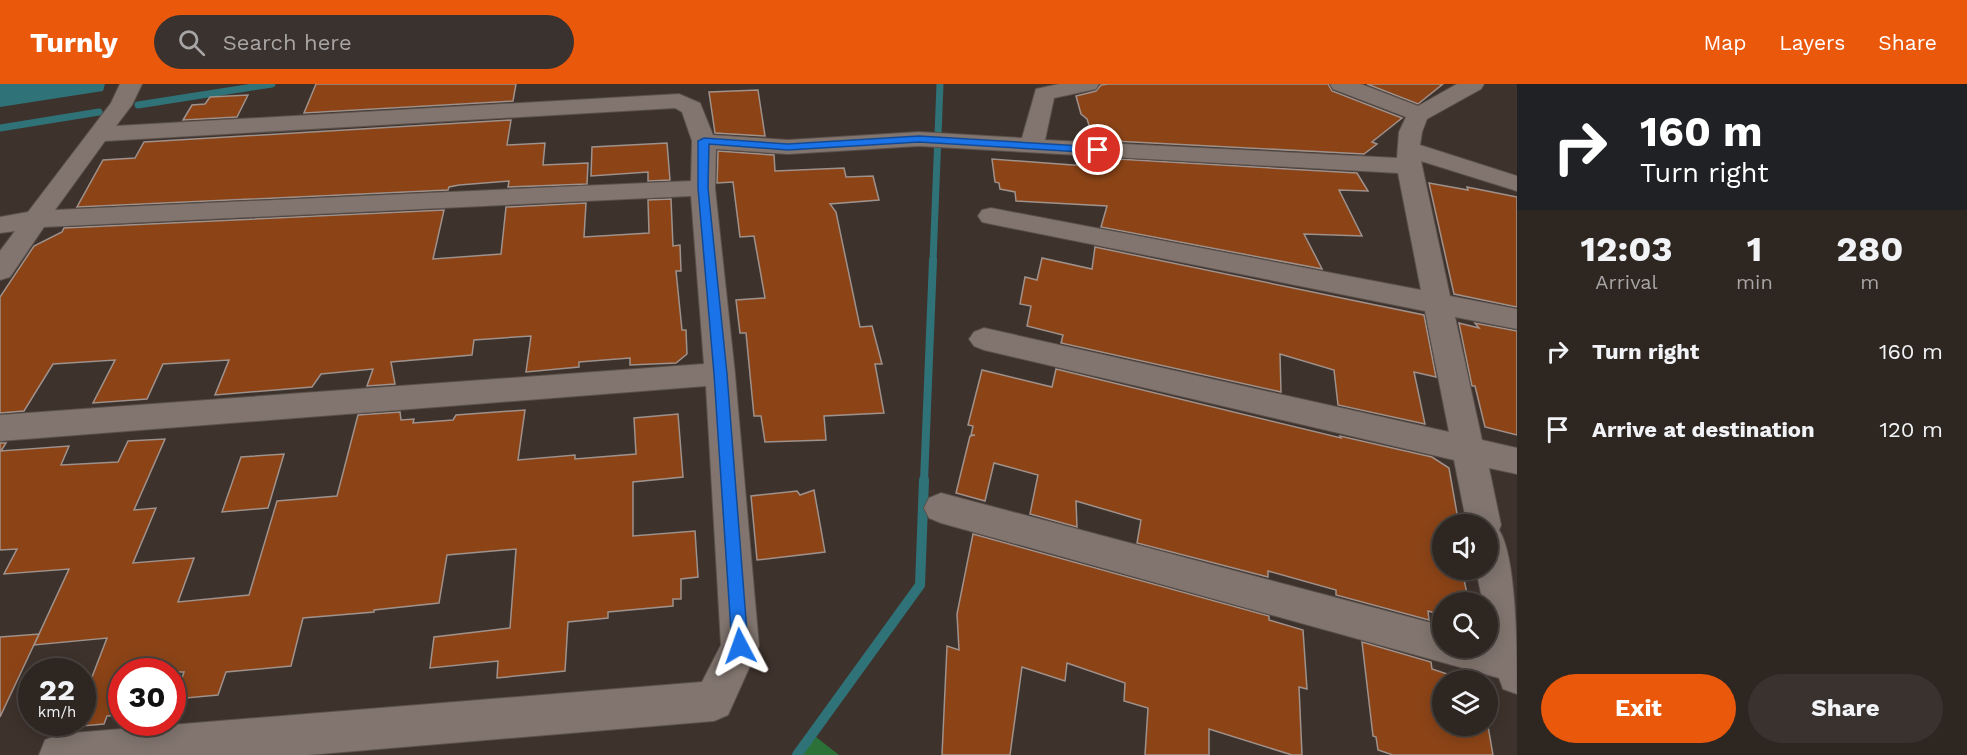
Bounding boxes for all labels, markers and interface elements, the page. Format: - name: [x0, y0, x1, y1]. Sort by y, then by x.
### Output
- search box: [154, 15, 574, 69]
- text: Turnly: [30, 26, 118, 59]
- icon: search: [175, 26, 208, 59]
- text: Search here: [223, 30, 352, 55]
- text: Map: [1703, 30, 1746, 55]
- text: Layers: [1779, 30, 1845, 55]
- text: Share: [1878, 30, 1937, 55]
- text: 160 m: [1640, 107, 1763, 156]
- icon: right: [1541, 108, 1619, 186]
- pin: [1072, 124, 1123, 175]
- icon: arrive: [1081, 133, 1114, 166]
- text: Turn right: [1640, 157, 1769, 189]
- text: 12:03: [1580, 228, 1673, 270]
- text: 1: [1747, 228, 1762, 270]
- text: 280: [1836, 228, 1903, 270]
- text: Arrival: [1595, 270, 1658, 294]
- text: min: [1736, 270, 1773, 294]
- text: m: [1860, 270, 1879, 294]
- icon: right: [1541, 335, 1574, 368]
- text: Turn right: [1592, 339, 1699, 364]
- text: 160 m: [1879, 339, 1943, 364]
- icon: arrive: [1541, 413, 1574, 446]
- text: Arrive at destination: [1592, 417, 1815, 442]
- text: 120 m: [1879, 417, 1943, 442]
- map controls: [1432, 514, 1498, 736]
- button: sound: [1432, 514, 1498, 580]
- button: search: [1432, 592, 1498, 658]
- position arrow: [708, 614, 772, 678]
- speed limit sign: 30: [108, 658, 186, 736]
- button: layers: [1432, 670, 1498, 736]
- text: 22: [39, 672, 75, 707]
- button: Exit: [1541, 674, 1736, 743]
- button: Share: [1748, 674, 1943, 743]
- text: km/h: [38, 703, 76, 721]

